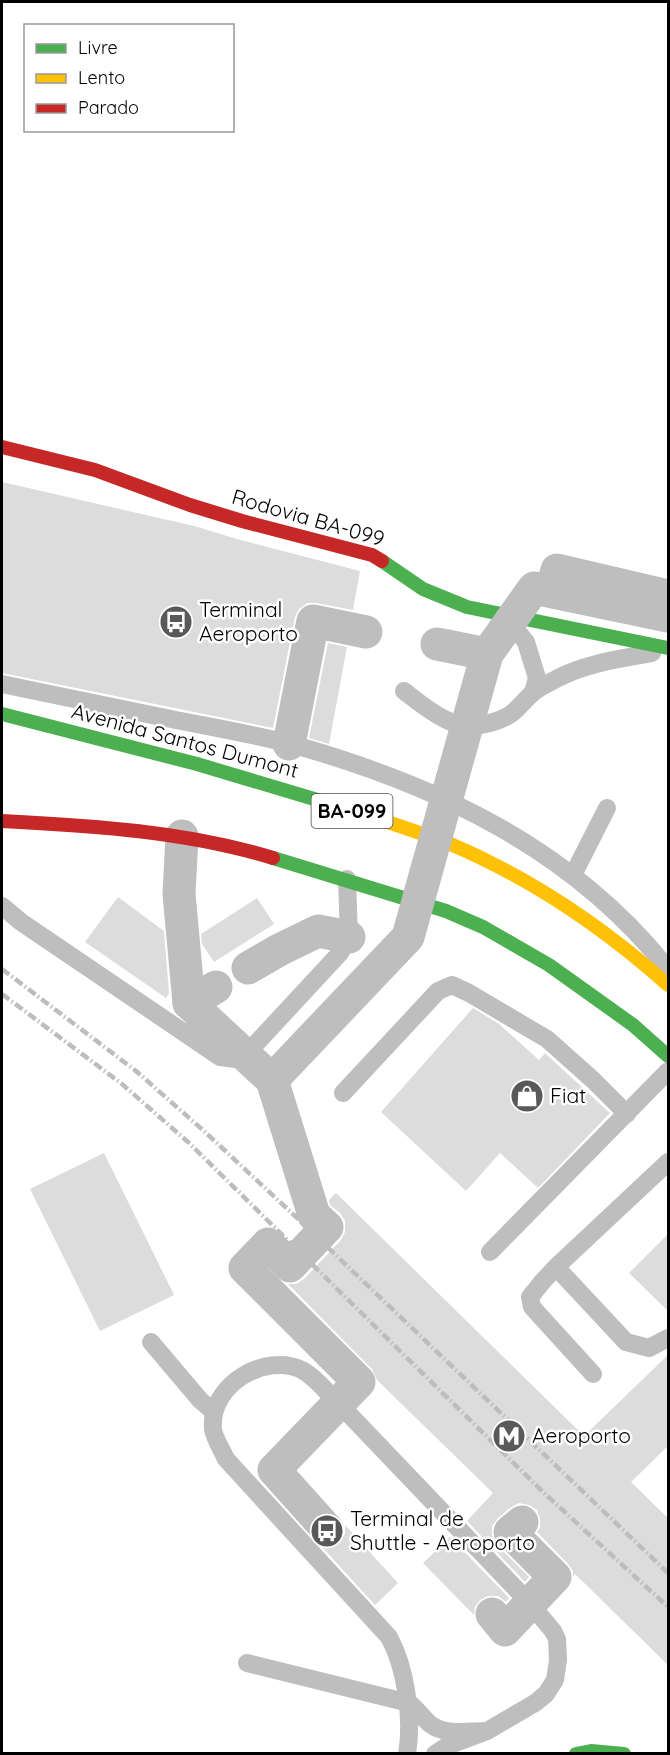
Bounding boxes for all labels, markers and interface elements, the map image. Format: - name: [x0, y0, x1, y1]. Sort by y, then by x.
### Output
- legend: [24, 24, 234, 132]
- text: Livre: [78, 36, 118, 59]
- text: Lento: [78, 66, 125, 89]
- text: Parado: [78, 96, 139, 119]
- street label: Rodovia BA-099: [229, 483, 388, 551]
- place label: Terminal Aeroporto: [199, 596, 298, 646]
- bus stop icon: Terminal Aeroporto: [158, 604, 194, 640]
- street label: Avenida Santos Dumont: [69, 697, 302, 783]
- road number: BA-099: [312, 794, 392, 828]
- shop icon: Fiat: [509, 1078, 545, 1114]
- place label: Fiat: [550, 1082, 586, 1108]
- metro station icon: Aeroporto: [491, 1418, 527, 1454]
- place label: Aeroporto: [532, 1422, 631, 1448]
- place label: Terminal de Shuttle - Aeroporto: [350, 1505, 535, 1555]
- bus stop icon: Terminal de Shuttle - Aeroporto: [309, 1513, 345, 1549]

